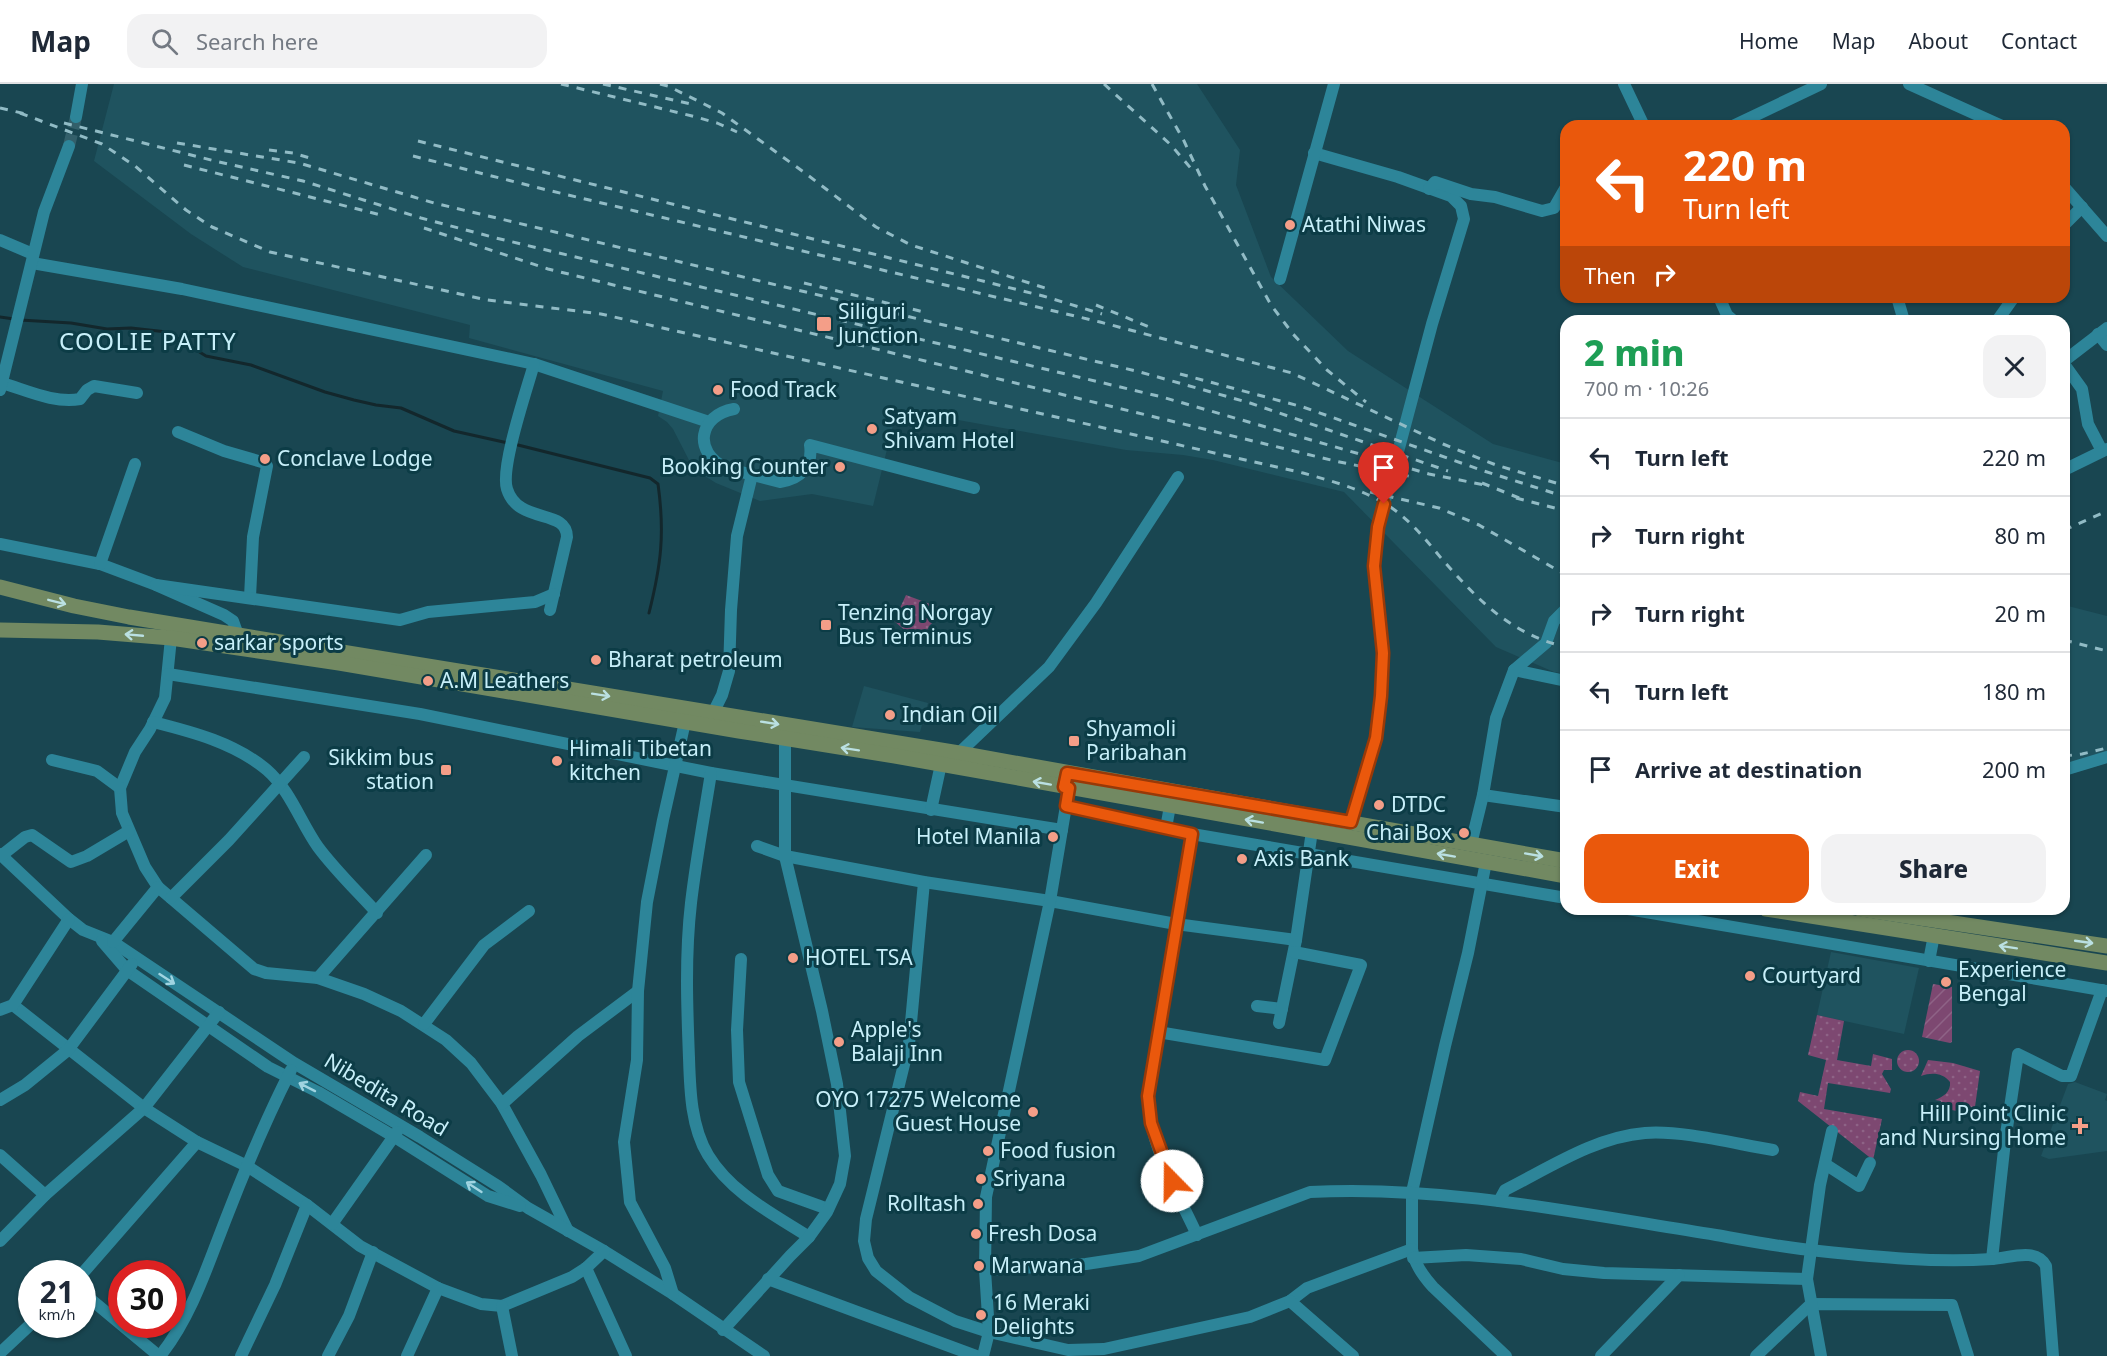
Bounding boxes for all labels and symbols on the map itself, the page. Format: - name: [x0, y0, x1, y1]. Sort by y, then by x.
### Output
- place label: Atathi Niwas: [1302, 210, 1426, 238]
- marker: Atathi Niwas: [1283, 218, 1297, 232]
- place label: Siliguri Junction: [836, 297, 918, 349]
- marker: Siliguri Junction: [815, 315, 833, 333]
- district label: COOLIE PATTY: [59, 324, 237, 357]
- place label: Food Track: [730, 375, 837, 403]
- marker: Food Track: [711, 383, 725, 397]
- place label: Satyam Shivam Hotel: [884, 402, 1015, 454]
- marker: Satyam Shivam Hotel: [865, 422, 879, 436]
- pin: [1358, 442, 1409, 504]
- place label: Conclave Lodge: [277, 444, 433, 472]
- marker: Conclave Lodge: [258, 452, 272, 466]
- place label: Booking Counter: [661, 452, 828, 480]
- marker: Booking Counter: [833, 460, 847, 474]
- one-way arrow: [47, 596, 66, 608]
- place label: Tenzing Norgay Bus Terminus: [838, 598, 992, 650]
- marker: Tenzing Norgay Bus Terminus: [819, 618, 833, 632]
- place label: sarkar sports: [214, 628, 344, 656]
- one-way arrow: [125, 629, 145, 640]
- marker: sarkar sports: [195, 636, 209, 650]
- place label: Bharat petroleum: [608, 645, 783, 673]
- marker: Bharat petroleum: [589, 653, 603, 667]
- place label: A.M Leathers: [440, 666, 569, 694]
- marker: A.M Leathers: [421, 674, 435, 688]
- one-way arrow: [590, 690, 610, 701]
- place label: Indian Oil: [902, 700, 998, 728]
- marker: Indian Oil: [883, 708, 897, 722]
- place label: Shyamoli Paribahan: [1086, 714, 1187, 766]
- one-way arrow: [760, 718, 780, 729]
- place label: Himali Tibetan kitchen: [569, 734, 712, 786]
- marker: Shyamoli Paribahan: [1067, 734, 1081, 748]
- place label: Sikkim bus station: [328, 743, 434, 795]
- one-way arrow: [840, 743, 860, 754]
- marker: Himali Tibetan kitchen: [550, 754, 564, 768]
- marker: Sikkim bus station: [439, 763, 453, 777]
- one-way arrow: [1033, 777, 1052, 788]
- place label: DTDC: [1391, 790, 1446, 818]
- marker: DTDC: [1372, 798, 1386, 812]
- one-way arrow: [1245, 815, 1265, 826]
- place label: Chai Box: [1366, 818, 1452, 846]
- place label: Hotel Manila: [916, 822, 1041, 850]
- marker: Chai Box: [1457, 826, 1471, 840]
- marker: Hotel Manila: [1046, 830, 1060, 844]
- place label: Axis Bank: [1254, 844, 1350, 872]
- one-way arrow: [1437, 849, 1457, 860]
- one-way arrow: [1523, 850, 1543, 861]
- marker: Axis Bank: [1235, 852, 1249, 866]
- one-way arrow: [2074, 937, 2094, 948]
- one-way arrow: [1998, 941, 2018, 952]
- place label: HOTEL TSA: [805, 943, 913, 971]
- marker: HOTEL TSA: [786, 951, 800, 965]
- place label: Experience Bengal: [1958, 955, 2066, 1007]
- place label: Courtyard: [1762, 961, 1861, 989]
- marker: Courtyard: [1743, 969, 1757, 983]
- one-way arrow: [159, 972, 176, 985]
- marker: Experience Bengal: [1939, 975, 1953, 989]
- place label: Apple's Balaji Inn: [851, 1015, 943, 1067]
- marker: Apple's Balaji Inn: [832, 1035, 846, 1049]
- street label: Nibedita Road: [319, 1046, 454, 1142]
- one-way arrow: [299, 1081, 316, 1093]
- place label: OYO 17275 Welcome Guest House: [815, 1085, 1021, 1137]
- place label: Hill Point Clinic and Nursing Home: [1879, 1099, 2066, 1151]
- marker: OYO 17275 Welcome Guest House: [1026, 1105, 1040, 1119]
- marker: Hill Point Clinic and Nursing Home: [2071, 1117, 2089, 1135]
- place label: Food fusion: [1000, 1136, 1116, 1164]
- marker: Food fusion: [981, 1144, 995, 1158]
- position arrow: [1140, 1149, 1204, 1213]
- place label: Sriyana: [993, 1164, 1066, 1192]
- marker: Sriyana: [974, 1172, 988, 1186]
- one-way arrow: [466, 1180, 483, 1193]
- place label: Rolltash: [887, 1189, 966, 1217]
- marker: Rolltash: [971, 1197, 985, 1211]
- place label: Fresh Dosa: [988, 1219, 1097, 1247]
- marker: Fresh Dosa: [969, 1227, 983, 1241]
- place label: Marwana: [991, 1251, 1084, 1279]
- marker: Marwana: [972, 1259, 986, 1273]
- speed limit sign: 30: [108, 1260, 186, 1338]
- place label: 16 Meraki Delights: [993, 1288, 1090, 1340]
- marker: 16 Meraki Delights: [974, 1308, 988, 1322]

